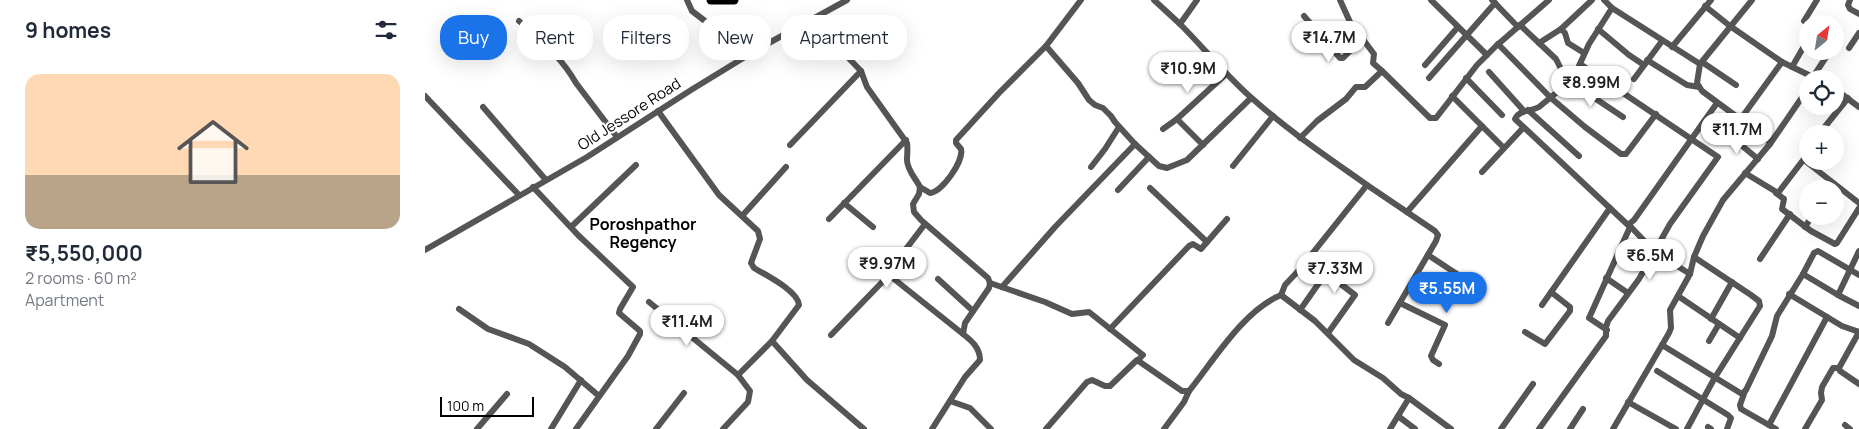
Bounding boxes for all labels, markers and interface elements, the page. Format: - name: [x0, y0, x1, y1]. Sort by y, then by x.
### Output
- chip: Buy: [440, 15, 507, 60]
- chip: Rent: [517, 15, 593, 60]
- chip: Filters: [603, 15, 689, 60]
- chip: New: [699, 15, 771, 60]
- chip: Apartment: [781, 15, 907, 60]
- north arrow: [1799, 15, 1844, 60]
- map controls: [1799, 15, 1844, 225]
- text: 9 homes: [25, 16, 111, 44]
- icon: filters: [372, 16, 400, 44]
- pin: ₹14.7M: [1288, 20, 1370, 63]
- text: ₹14.7M: [1302, 26, 1356, 48]
- pin: ₹10.9M: [1147, 52, 1229, 94]
- text: ₹10.9M: [1160, 57, 1216, 79]
- pin: ₹8.99M: [1550, 66, 1632, 108]
- button: locate: [1799, 70, 1844, 115]
- text: ₹8.99M: [1562, 71, 1620, 93]
- street label: Old Jessore Road: [573, 73, 685, 155]
- icon: home: [168, 107, 258, 197]
- pin: ₹11.7M: [1696, 112, 1778, 155]
- text: ₹11.7M: [1712, 118, 1762, 140]
- button: +: [1799, 125, 1844, 170]
- button: −: [1799, 180, 1844, 225]
- district label: Poroshpathor Regency: [590, 213, 696, 253]
- pin: ₹6.5M: [1615, 238, 1685, 281]
- text: ₹5,550,000: [25, 239, 143, 267]
- text: ₹6.5M: [1626, 244, 1674, 266]
- pin: ₹9.97M: [846, 246, 928, 289]
- text: ₹9.97M: [859, 252, 915, 274]
- pin: ₹7.33M: [1294, 252, 1376, 294]
- text: ₹7.33M: [1307, 257, 1363, 279]
- text: 2 rooms · 60 m²: [25, 267, 137, 289]
- pin: ₹5.55M: [1406, 272, 1488, 314]
- text: ₹5.55M: [1419, 277, 1475, 299]
- text: Apartment: [25, 289, 104, 311]
- pin: ₹11.4M: [646, 304, 728, 347]
- text: ₹11.4M: [661, 310, 713, 332]
- scale bar: [440, 394, 534, 417]
- text: 100 m: [447, 396, 484, 415]

